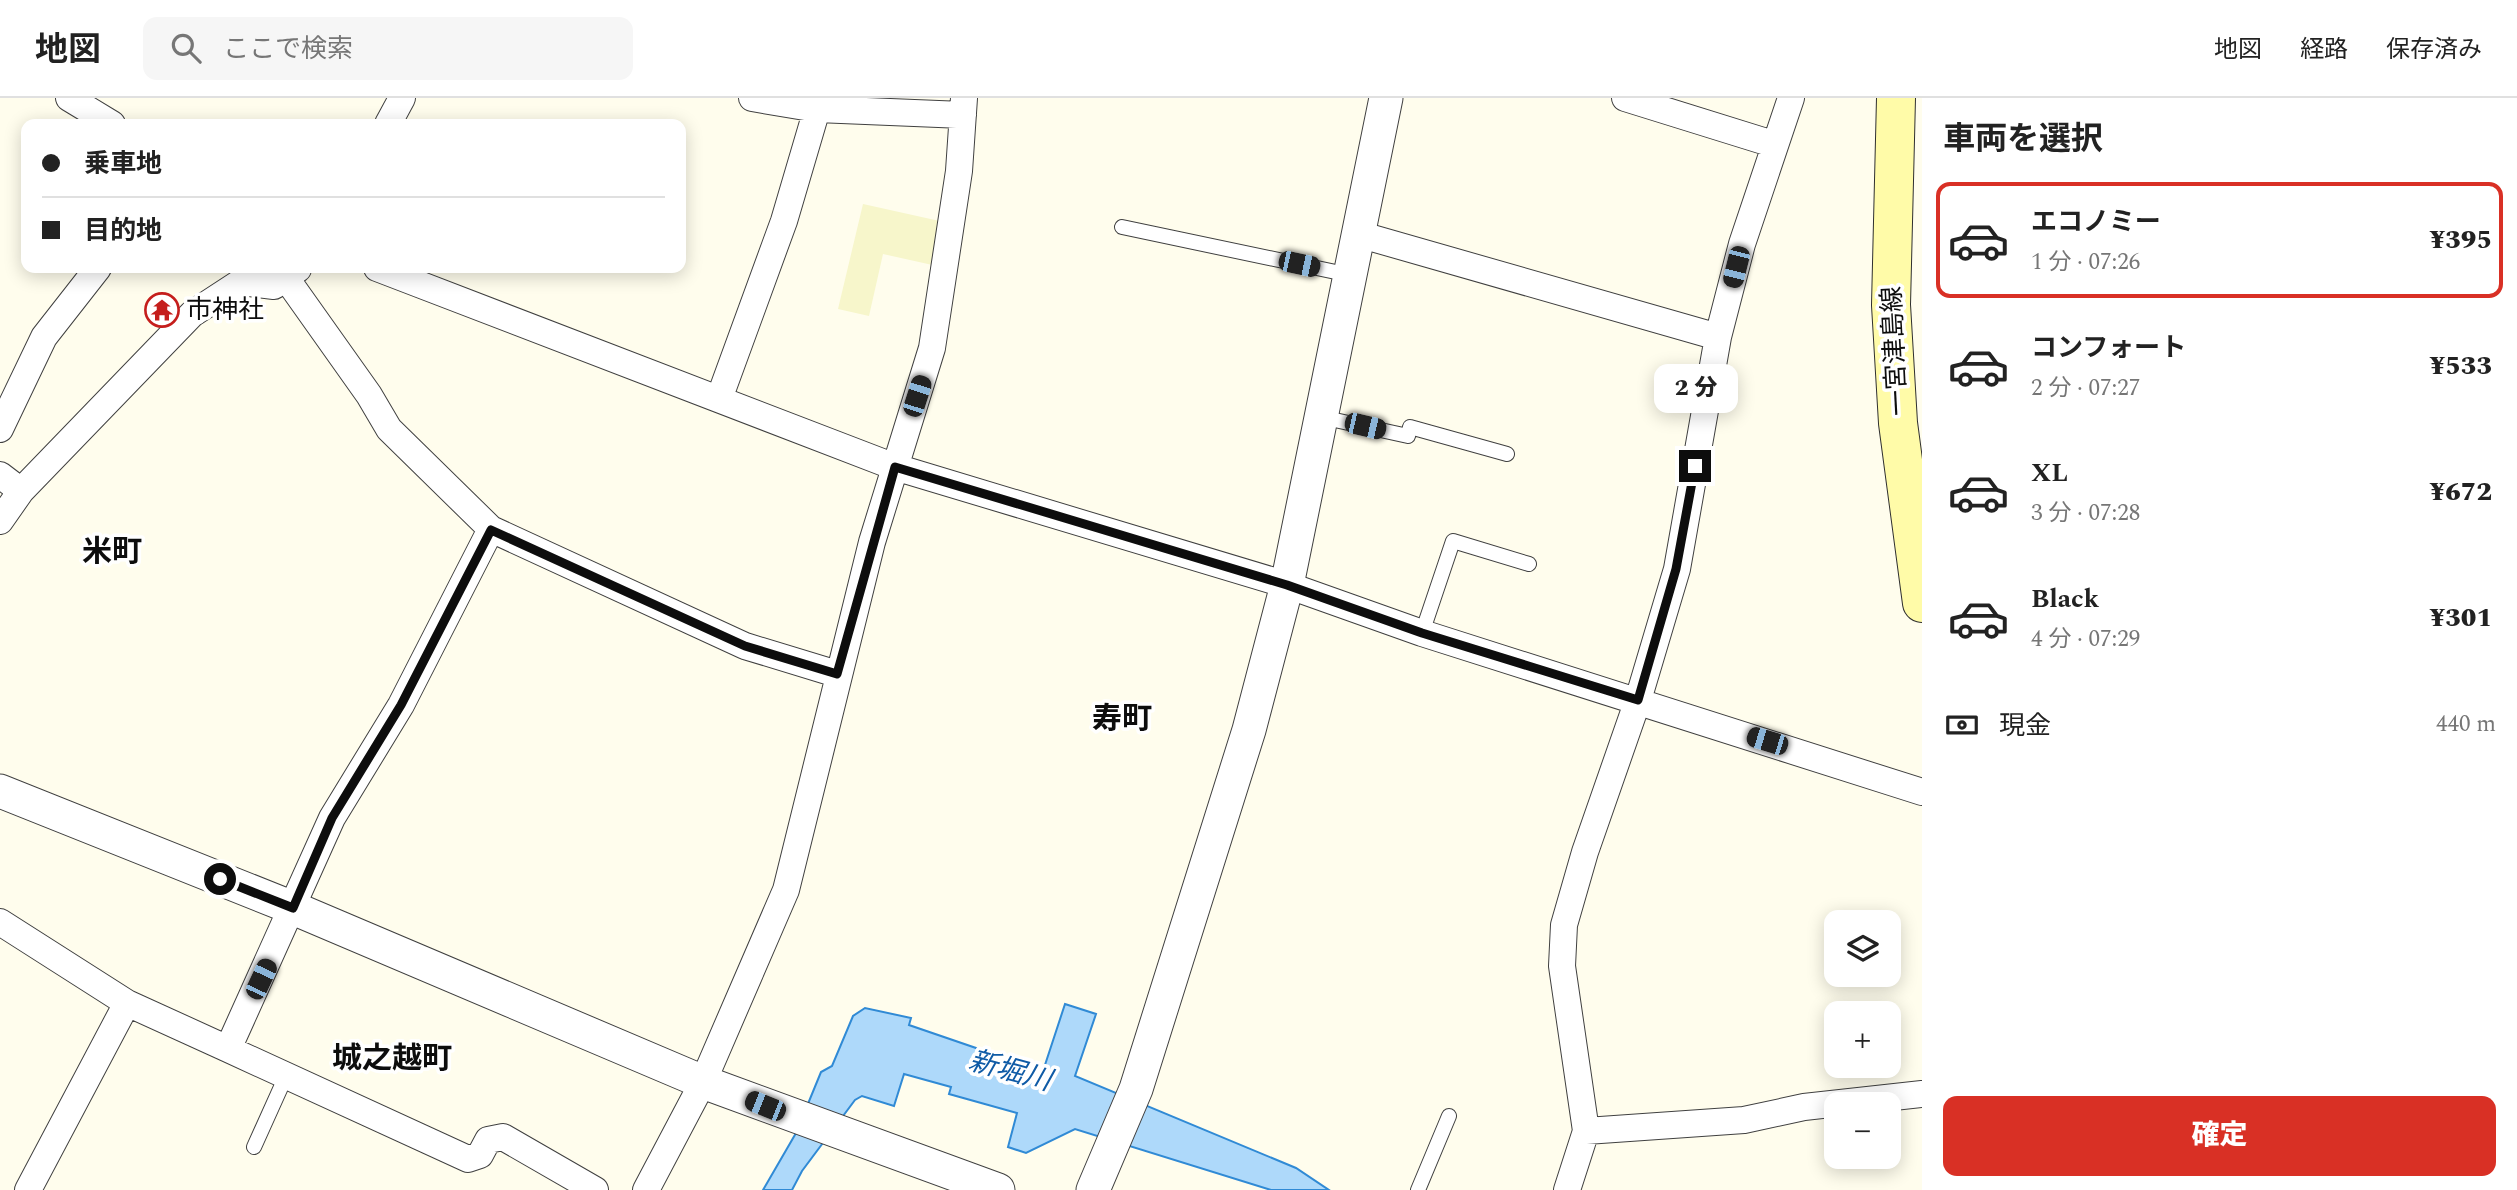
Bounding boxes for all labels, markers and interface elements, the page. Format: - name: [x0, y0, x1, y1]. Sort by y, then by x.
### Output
- search box: [143, 17, 633, 80]
- text: 地図: [35, 25, 101, 75]
- icon: search: [167, 29, 205, 67]
- text: ここで検索: [223, 29, 353, 69]
- text: 地図: [2214, 32, 2262, 68]
- text: 経路: [2300, 32, 2348, 68]
- text: 保存済み: [2386, 32, 2482, 68]
- text: 車両を選択: [1943, 115, 2103, 164]
- text: 乗車地: [84, 144, 162, 184]
- text: エコノミー: [2031, 202, 2161, 242]
- icon: car: [1947, 209, 2010, 272]
- text: 目的地: [84, 211, 162, 251]
- text: ¥395: [2430, 220, 2492, 260]
- car: [1721, 244, 1752, 290]
- text: 1 分 · 07:26: [2031, 245, 2140, 280]
- car: [1277, 249, 1322, 279]
- street label: 一宮津島線: [1872, 285, 1918, 417]
- place label: 市神社: [186, 290, 264, 330]
- temple icon: 市神社: [143, 291, 181, 329]
- text: コンフォート: [2031, 328, 2186, 368]
- icon: car: [1947, 335, 2010, 398]
- text: ¥533: [2430, 346, 2492, 386]
- callout: 2 分: [1653, 364, 1737, 414]
- text: 2 分: [1675, 371, 1717, 406]
- text: 2 分 · 07:27: [2031, 371, 2140, 406]
- car: [901, 373, 934, 419]
- car: [1343, 411, 1388, 441]
- route end: [1679, 450, 1711, 482]
- text: XL: [2031, 453, 2068, 493]
- icon: car: [1947, 461, 2010, 524]
- text: ¥672: [2430, 472, 2492, 512]
- text: 3 分 · 07:28: [2031, 496, 2140, 531]
- district label: 米町: [82, 529, 142, 575]
- text: Black: [2031, 579, 2099, 619]
- icon: car: [1947, 587, 2010, 650]
- text: ¥301: [2430, 598, 2492, 638]
- text: 4 分 · 07:29: [2031, 622, 2140, 657]
- district label: 寿町: [1092, 696, 1152, 742]
- icon: cash: [1943, 706, 1981, 744]
- text: 現金: [1999, 706, 2051, 746]
- text: 440 m: [2436, 707, 2496, 742]
- car: [1744, 725, 1791, 757]
- route start: [204, 863, 236, 895]
- map controls: [1824, 910, 1901, 1169]
- button: layers: [1824, 910, 1901, 987]
- car: [243, 956, 280, 1002]
- button: +: [1824, 1001, 1901, 1078]
- district label: 城之越町: [332, 1036, 452, 1082]
- water label: 新堀川: [964, 1039, 1059, 1103]
- car: [742, 1088, 789, 1124]
- button: −: [1824, 1092, 1901, 1169]
- button: 確定: [1943, 1096, 2496, 1176]

